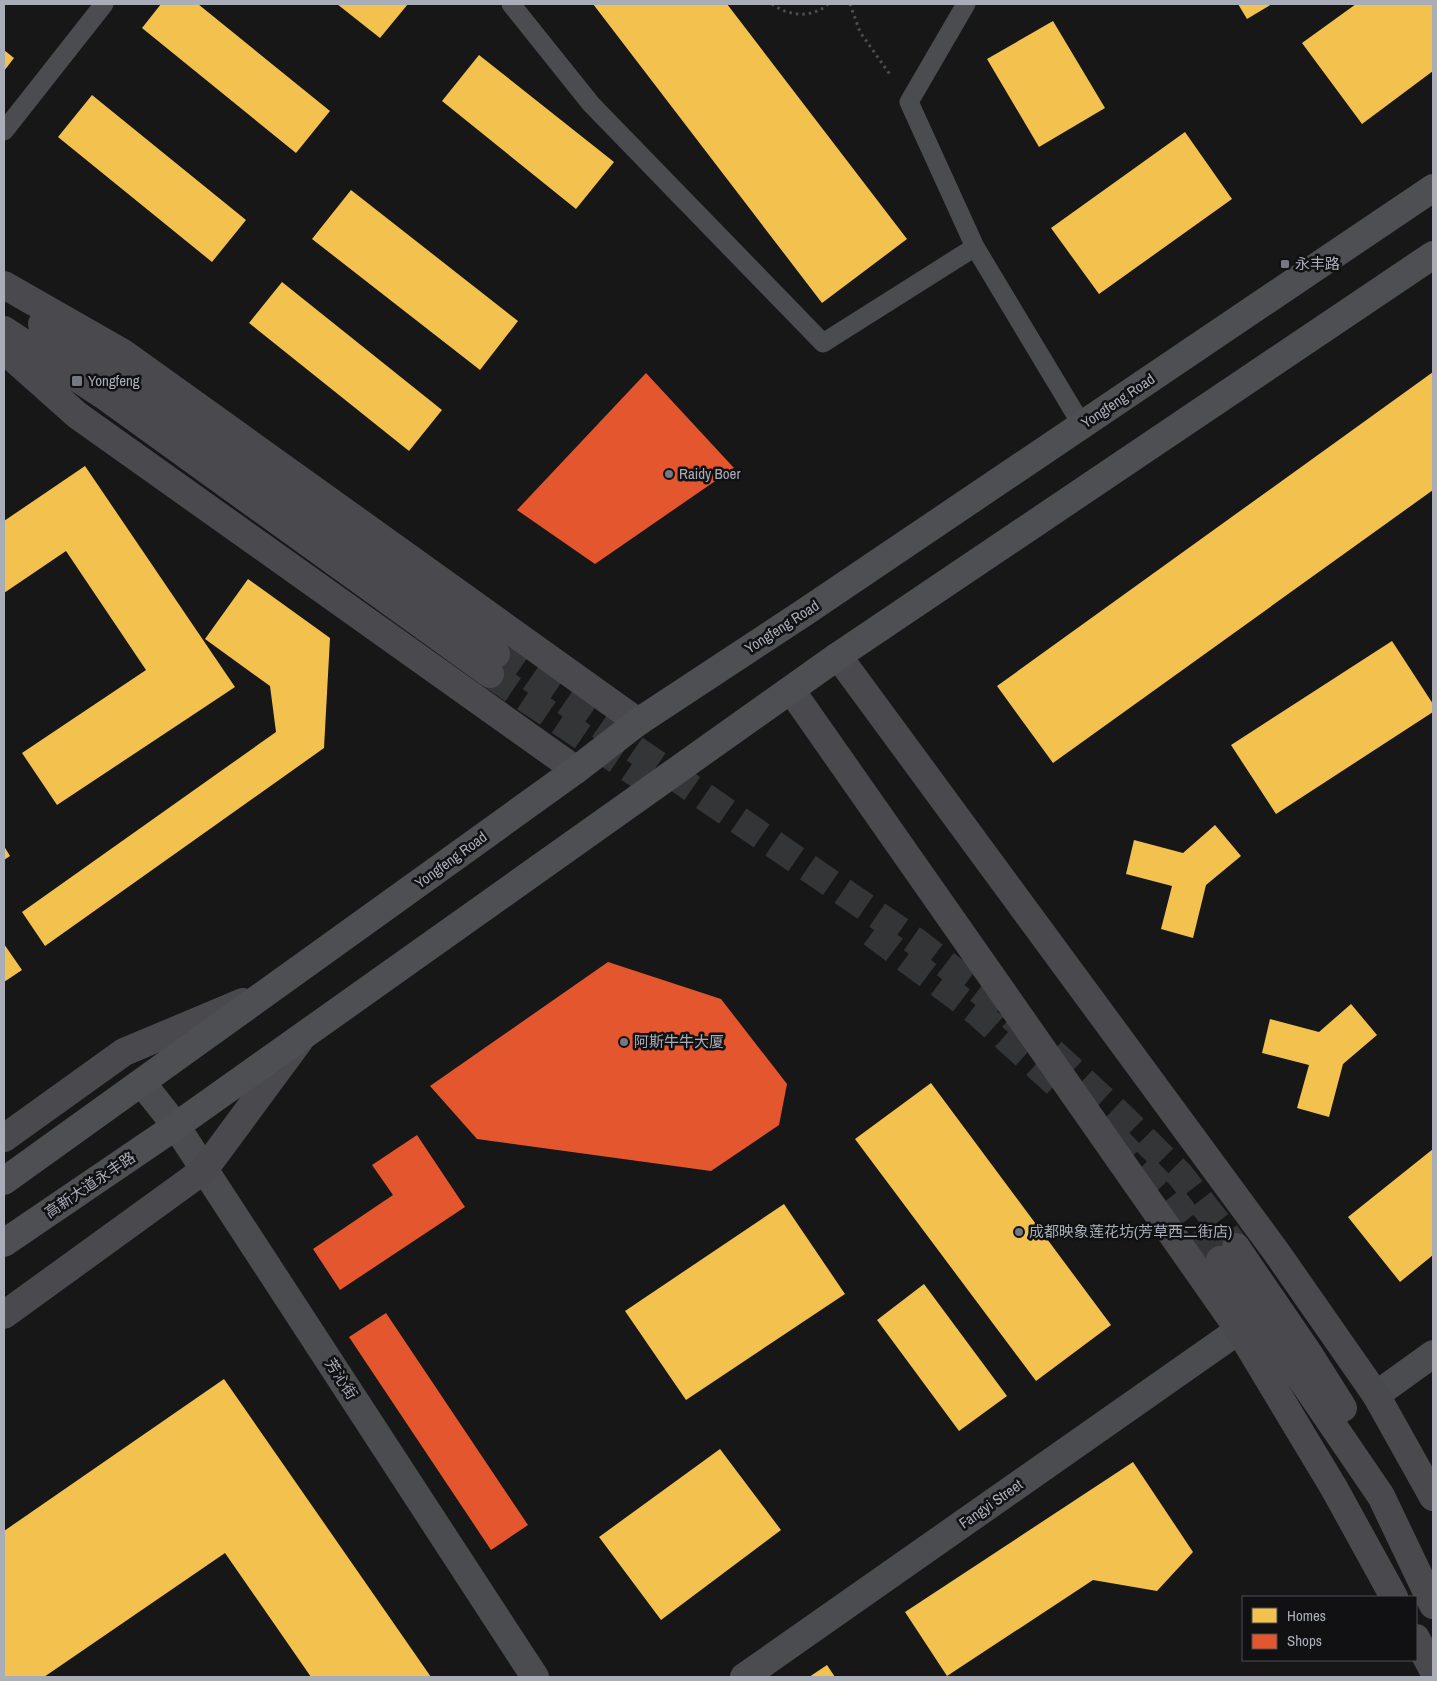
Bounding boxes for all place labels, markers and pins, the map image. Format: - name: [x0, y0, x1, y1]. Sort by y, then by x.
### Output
- place label: 永丰路: [1295, 253, 1340, 274]
- marker: 永丰路: [1279, 258, 1291, 270]
- place label: Yongfeng: [88, 370, 140, 391]
- marker: Yongfeng: [70, 374, 84, 388]
- place label: Raidy Boer: [679, 463, 741, 484]
- marker: Raidy Boer: [663, 468, 675, 480]
- place label: 阿斯牛牛大厦: [634, 1031, 724, 1052]
- marker: 阿斯牛牛大厦: [618, 1036, 630, 1048]
- place label: 成都映象莲花坊(芳草西二街店): [1029, 1221, 1232, 1242]
- marker: 成都映象莲花坊(芳草西二街店): [1013, 1226, 1025, 1238]

